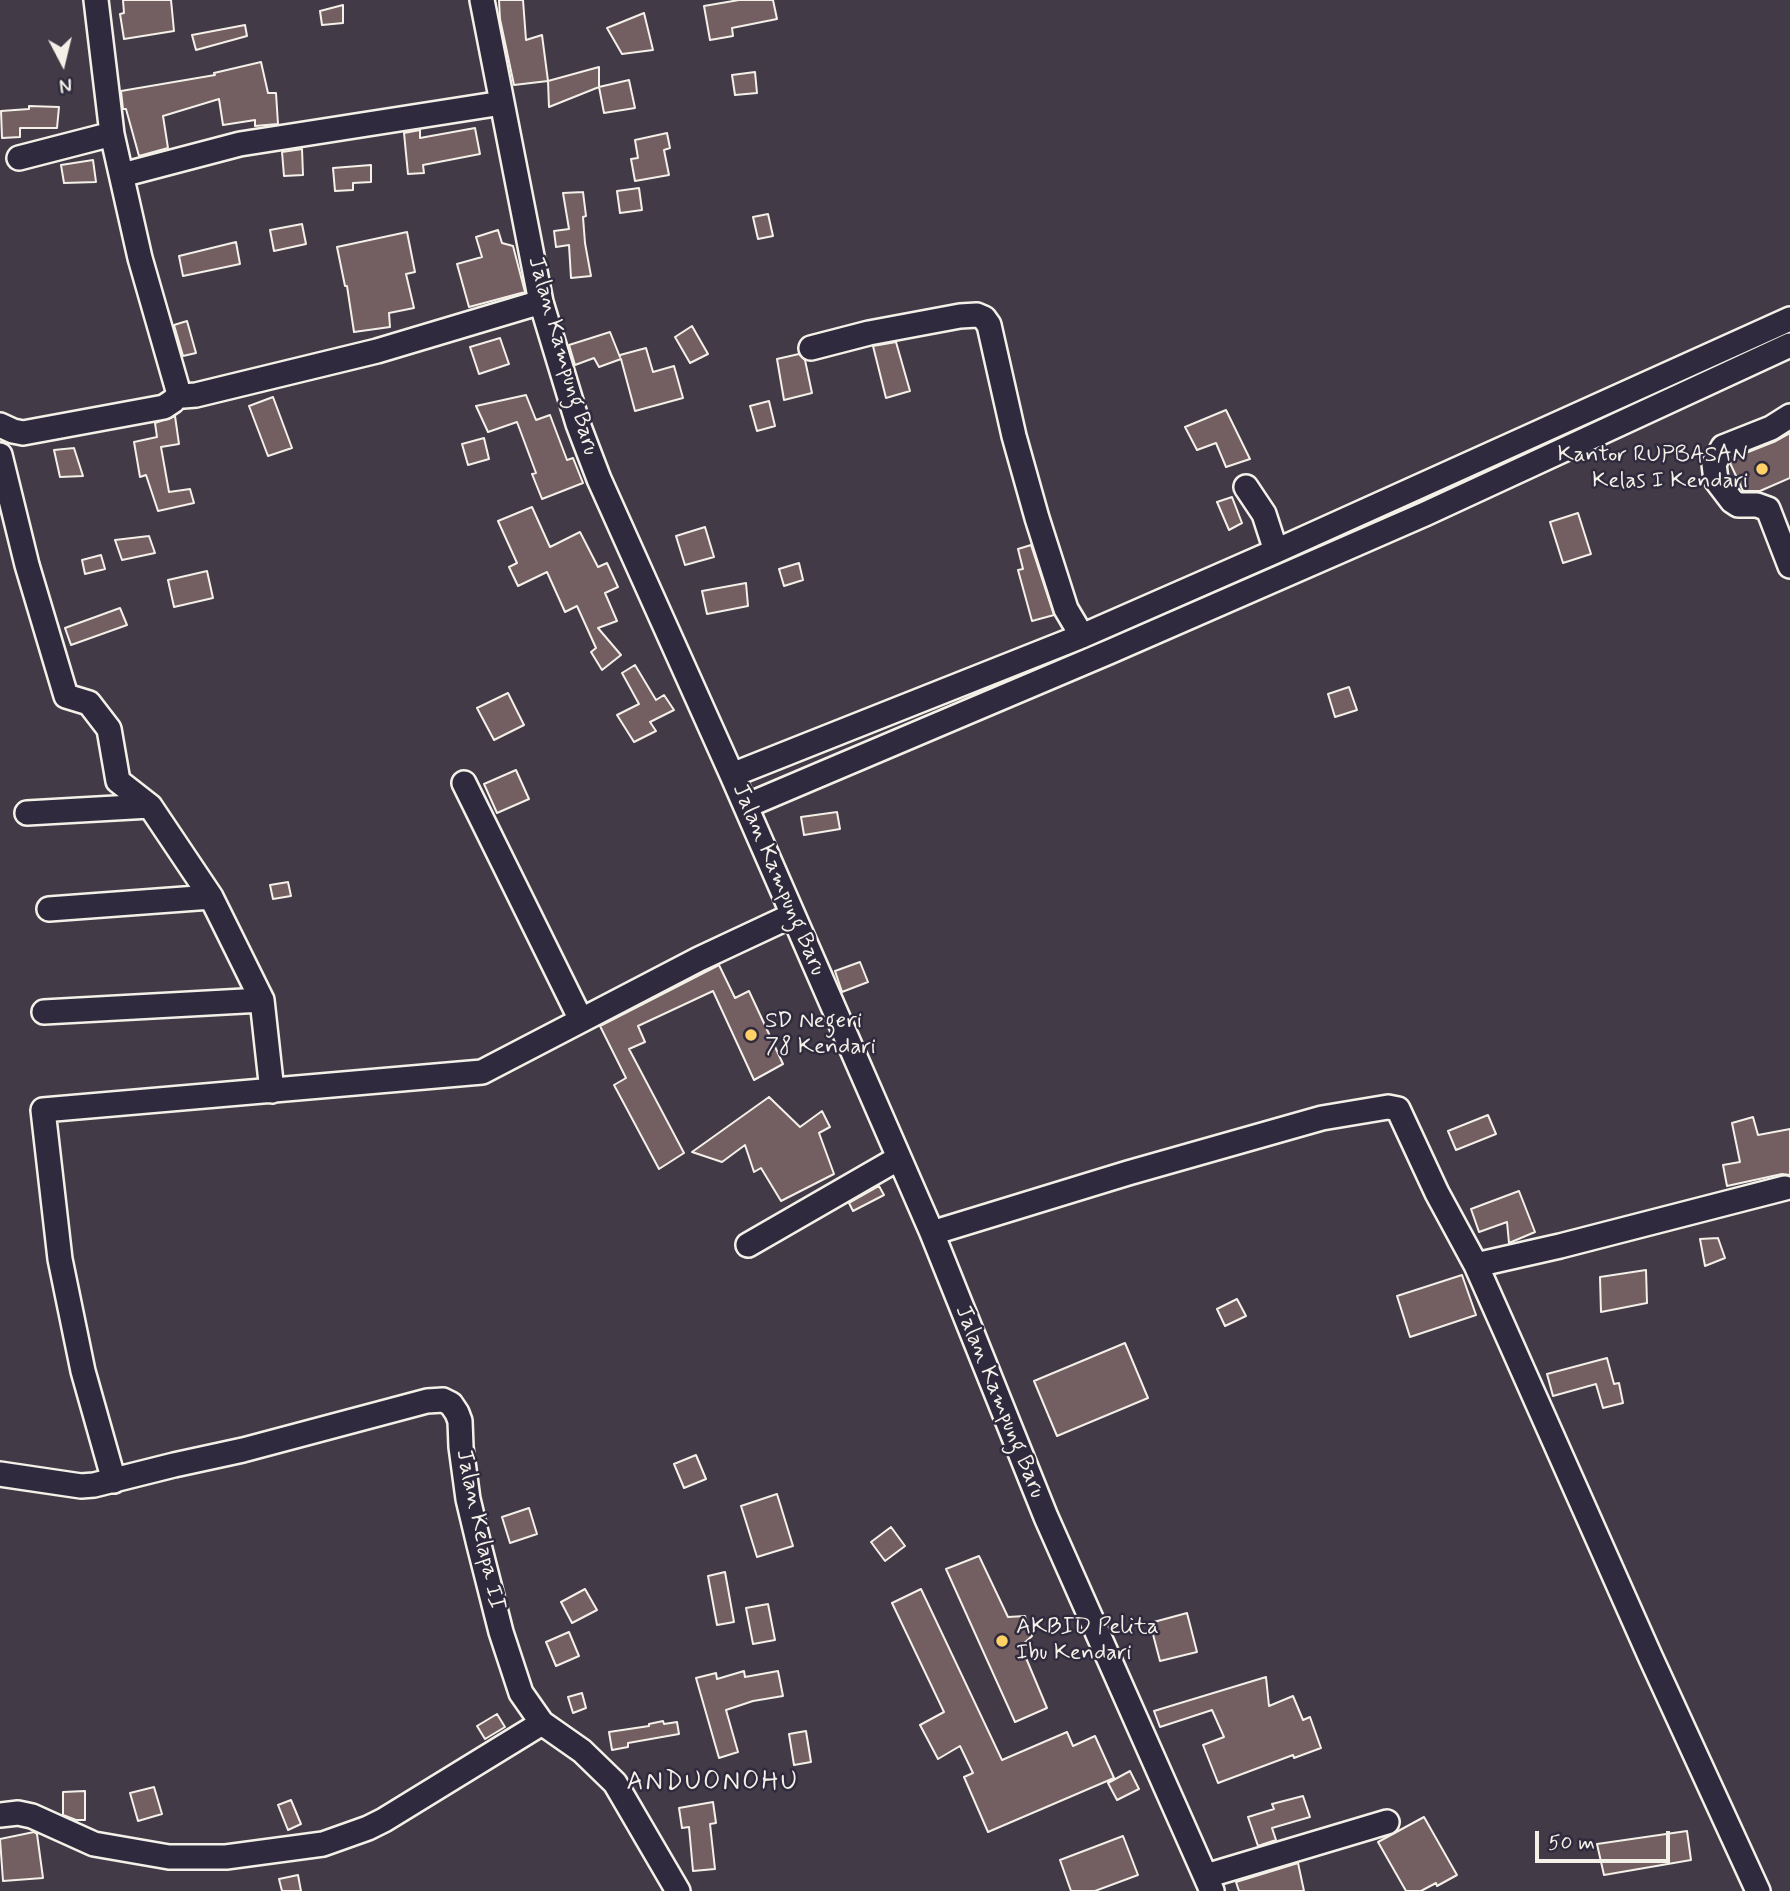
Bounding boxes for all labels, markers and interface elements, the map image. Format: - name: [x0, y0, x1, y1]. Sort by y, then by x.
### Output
- north arrow: [28, 28, 98, 98]
- text: N: [58, 71, 73, 98]
- street label: Jalan Kampung Baru: [520, 253, 604, 459]
- place label: Kantor RUPBASAN Kelas I Kendari: [1557, 442, 1748, 496]
- marker: Kantor RUPBASAN Kelas I Kendari: [1754, 461, 1770, 477]
- street label: Jalan Kampung Baru: [725, 780, 831, 980]
- place label: SD Negeri 78 Kendari: [765, 1008, 876, 1062]
- marker: SD Negeri 78 Kendari: [743, 1027, 759, 1043]
- street label: Jalan Kampung Baru: [948, 1301, 1050, 1503]
- street label: Jalan Kelapa II: [448, 1447, 510, 1613]
- place label: AKBID Pelita Ibu Kendari: [1016, 1614, 1159, 1668]
- marker: AKBID Pelita Ibu Kendari: [994, 1633, 1010, 1649]
- district label: ANDUONOHU: [630, 1768, 796, 1800]
- scale bar: [1538, 1818, 1673, 1862]
- text: 50 m: [1548, 1829, 1595, 1857]

